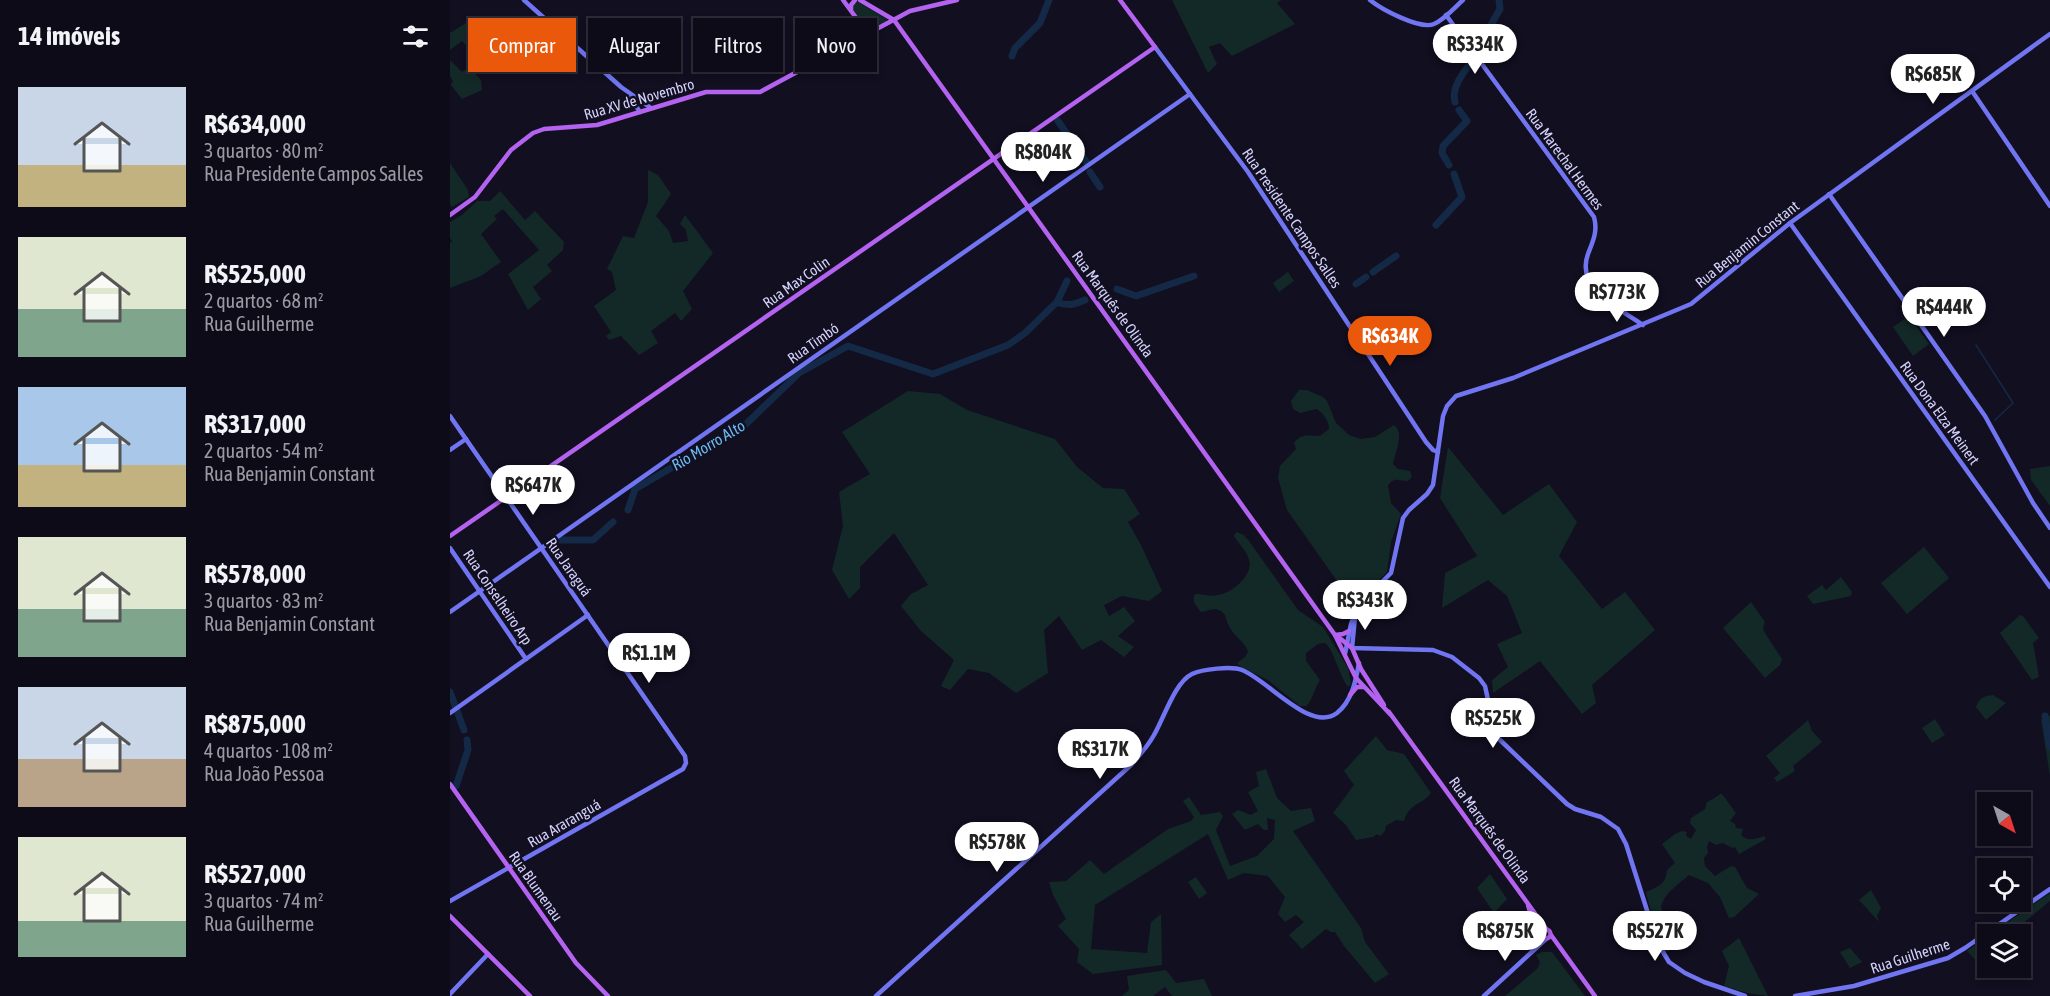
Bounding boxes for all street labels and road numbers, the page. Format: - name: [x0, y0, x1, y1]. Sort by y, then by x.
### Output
- street label: Rua XV de Novembro: [582, 75, 696, 123]
- street label: Rua Marechal Hermes: [1523, 105, 1607, 213]
- street label: Rua Presidente Campos Salles: [1239, 145, 1345, 291]
- street label: Rua Benjamin Constant: [1692, 197, 1802, 291]
- street label: Rua Marquês de Olinda: [1069, 248, 1157, 360]
- street label: Rua Max Colin: [759, 253, 833, 311]
- street label: Rua Timbó: [784, 319, 842, 367]
- street label: Rua Dona Elza Meinert: [1897, 358, 1983, 468]
- street label: Rua Jaraguá: [543, 535, 595, 599]
- street label: Rua Conselheiro Arp: [460, 546, 536, 648]
- street label: Rua Marquês de Olinda: [1446, 774, 1534, 886]
- street label: Rua Araranguá: [525, 795, 603, 851]
- street label: Rua Blumenau: [506, 848, 566, 924]
- street label: Rua Guilherme: [1868, 935, 1952, 977]

